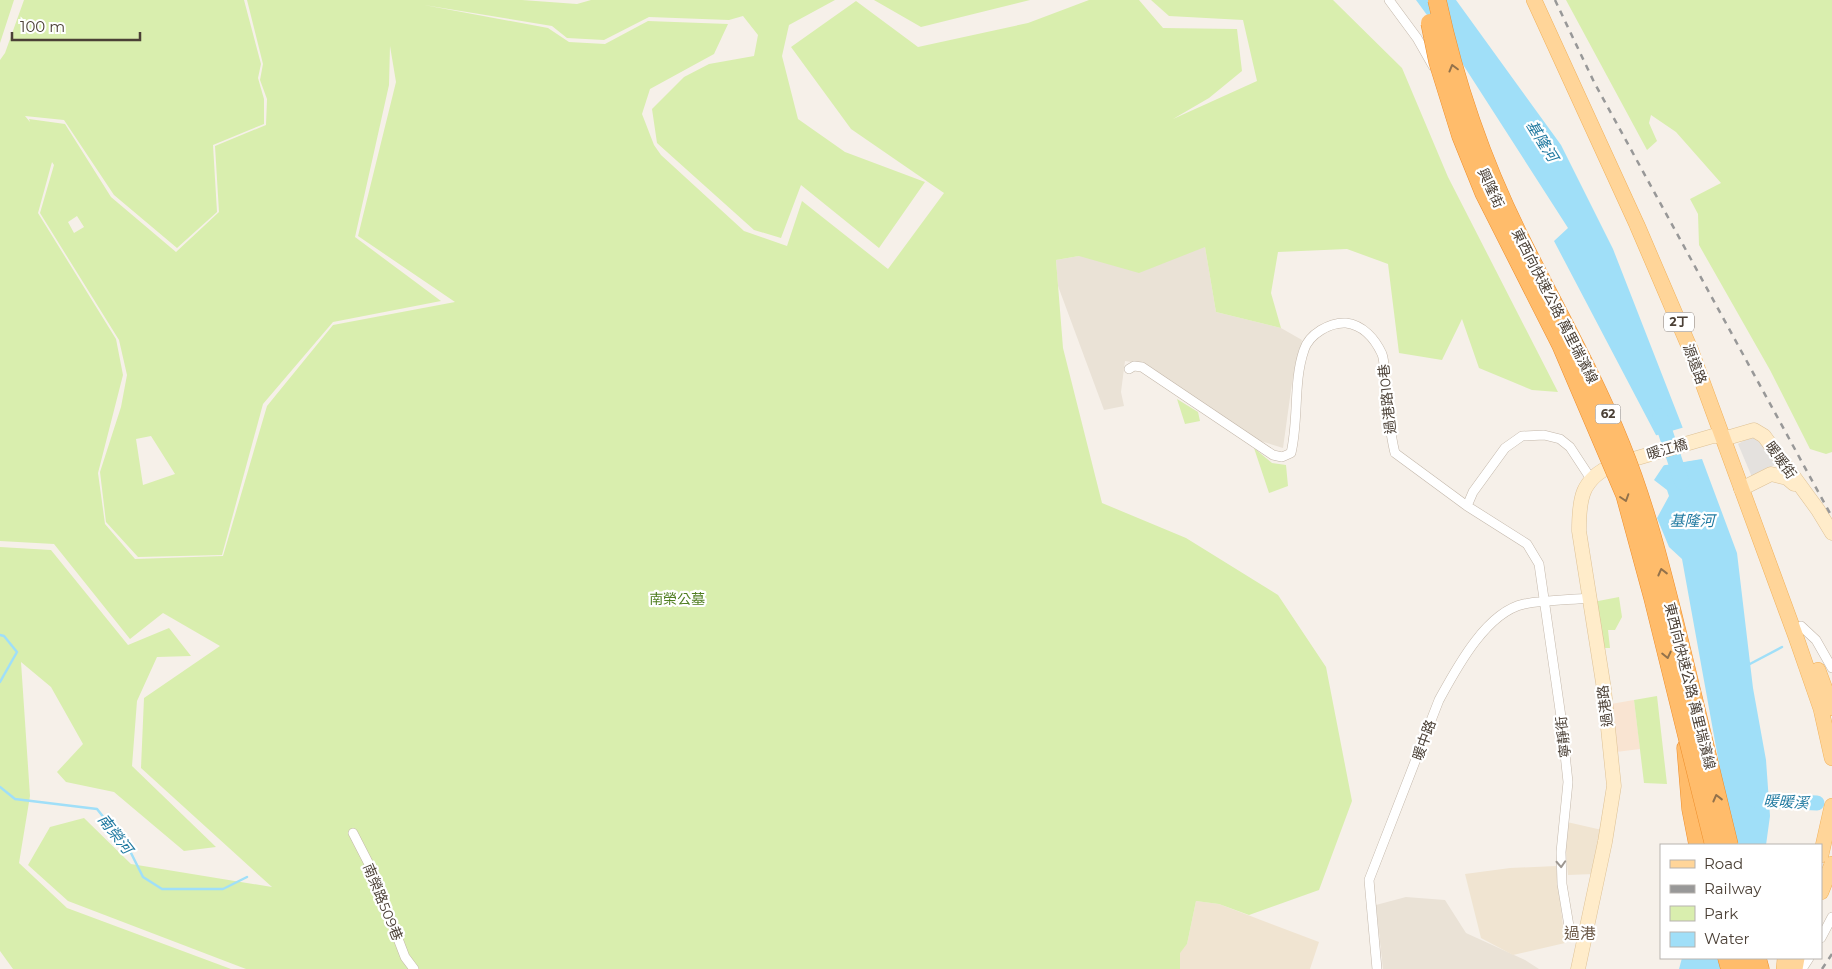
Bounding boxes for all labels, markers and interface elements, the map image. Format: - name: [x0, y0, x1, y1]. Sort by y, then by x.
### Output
- scale bar: [12, 10, 140, 42]
- text: 100 m: [20, 17, 65, 36]
- one-way arrow: [1448, 63, 1459, 72]
- water label: 基隆河: [1522, 117, 1564, 167]
- street label: 興隆街: [1474, 165, 1508, 211]
- street label: 東西向快速公路 萬里瑞濱線: [1508, 225, 1602, 387]
- road number: 2丁: [1664, 313, 1694, 332]
- street label: 源遠路: [1679, 341, 1711, 387]
- street label: 過港路10巷: [1374, 363, 1400, 435]
- road number: 62: [1596, 404, 1620, 424]
- street label: 暖江橋: [1644, 435, 1690, 463]
- street label: 暖暖街: [1762, 438, 1800, 482]
- one-way arrow: [1619, 493, 1629, 502]
- water label: 基隆河: [1669, 511, 1717, 530]
- one-way arrow: [1657, 569, 1667, 577]
- park label: 南榮公墓: [649, 590, 705, 608]
- street label: 東西向快速公路 萬里瑞濱線: [1661, 601, 1719, 771]
- one-way arrow: [1661, 650, 1672, 659]
- street label: 過港路: [1594, 684, 1616, 728]
- street label: 寧靜街: [1552, 715, 1574, 759]
- street label: 暖中路: [1408, 717, 1440, 763]
- water label: 暖暖溪: [1763, 791, 1811, 812]
- one-way arrow: [1713, 794, 1723, 802]
- water label: 南榮河: [94, 810, 139, 860]
- legend: [1660, 844, 1822, 959]
- text: Road: [1704, 854, 1743, 873]
- street label: 南榮路509巷: [359, 861, 407, 943]
- one-way arrow: [1556, 861, 1567, 869]
- text: Railway: [1704, 879, 1762, 898]
- text: Park: [1704, 904, 1738, 923]
- district label: 過港: [1564, 924, 1596, 943]
- text: Water: [1704, 929, 1750, 948]

